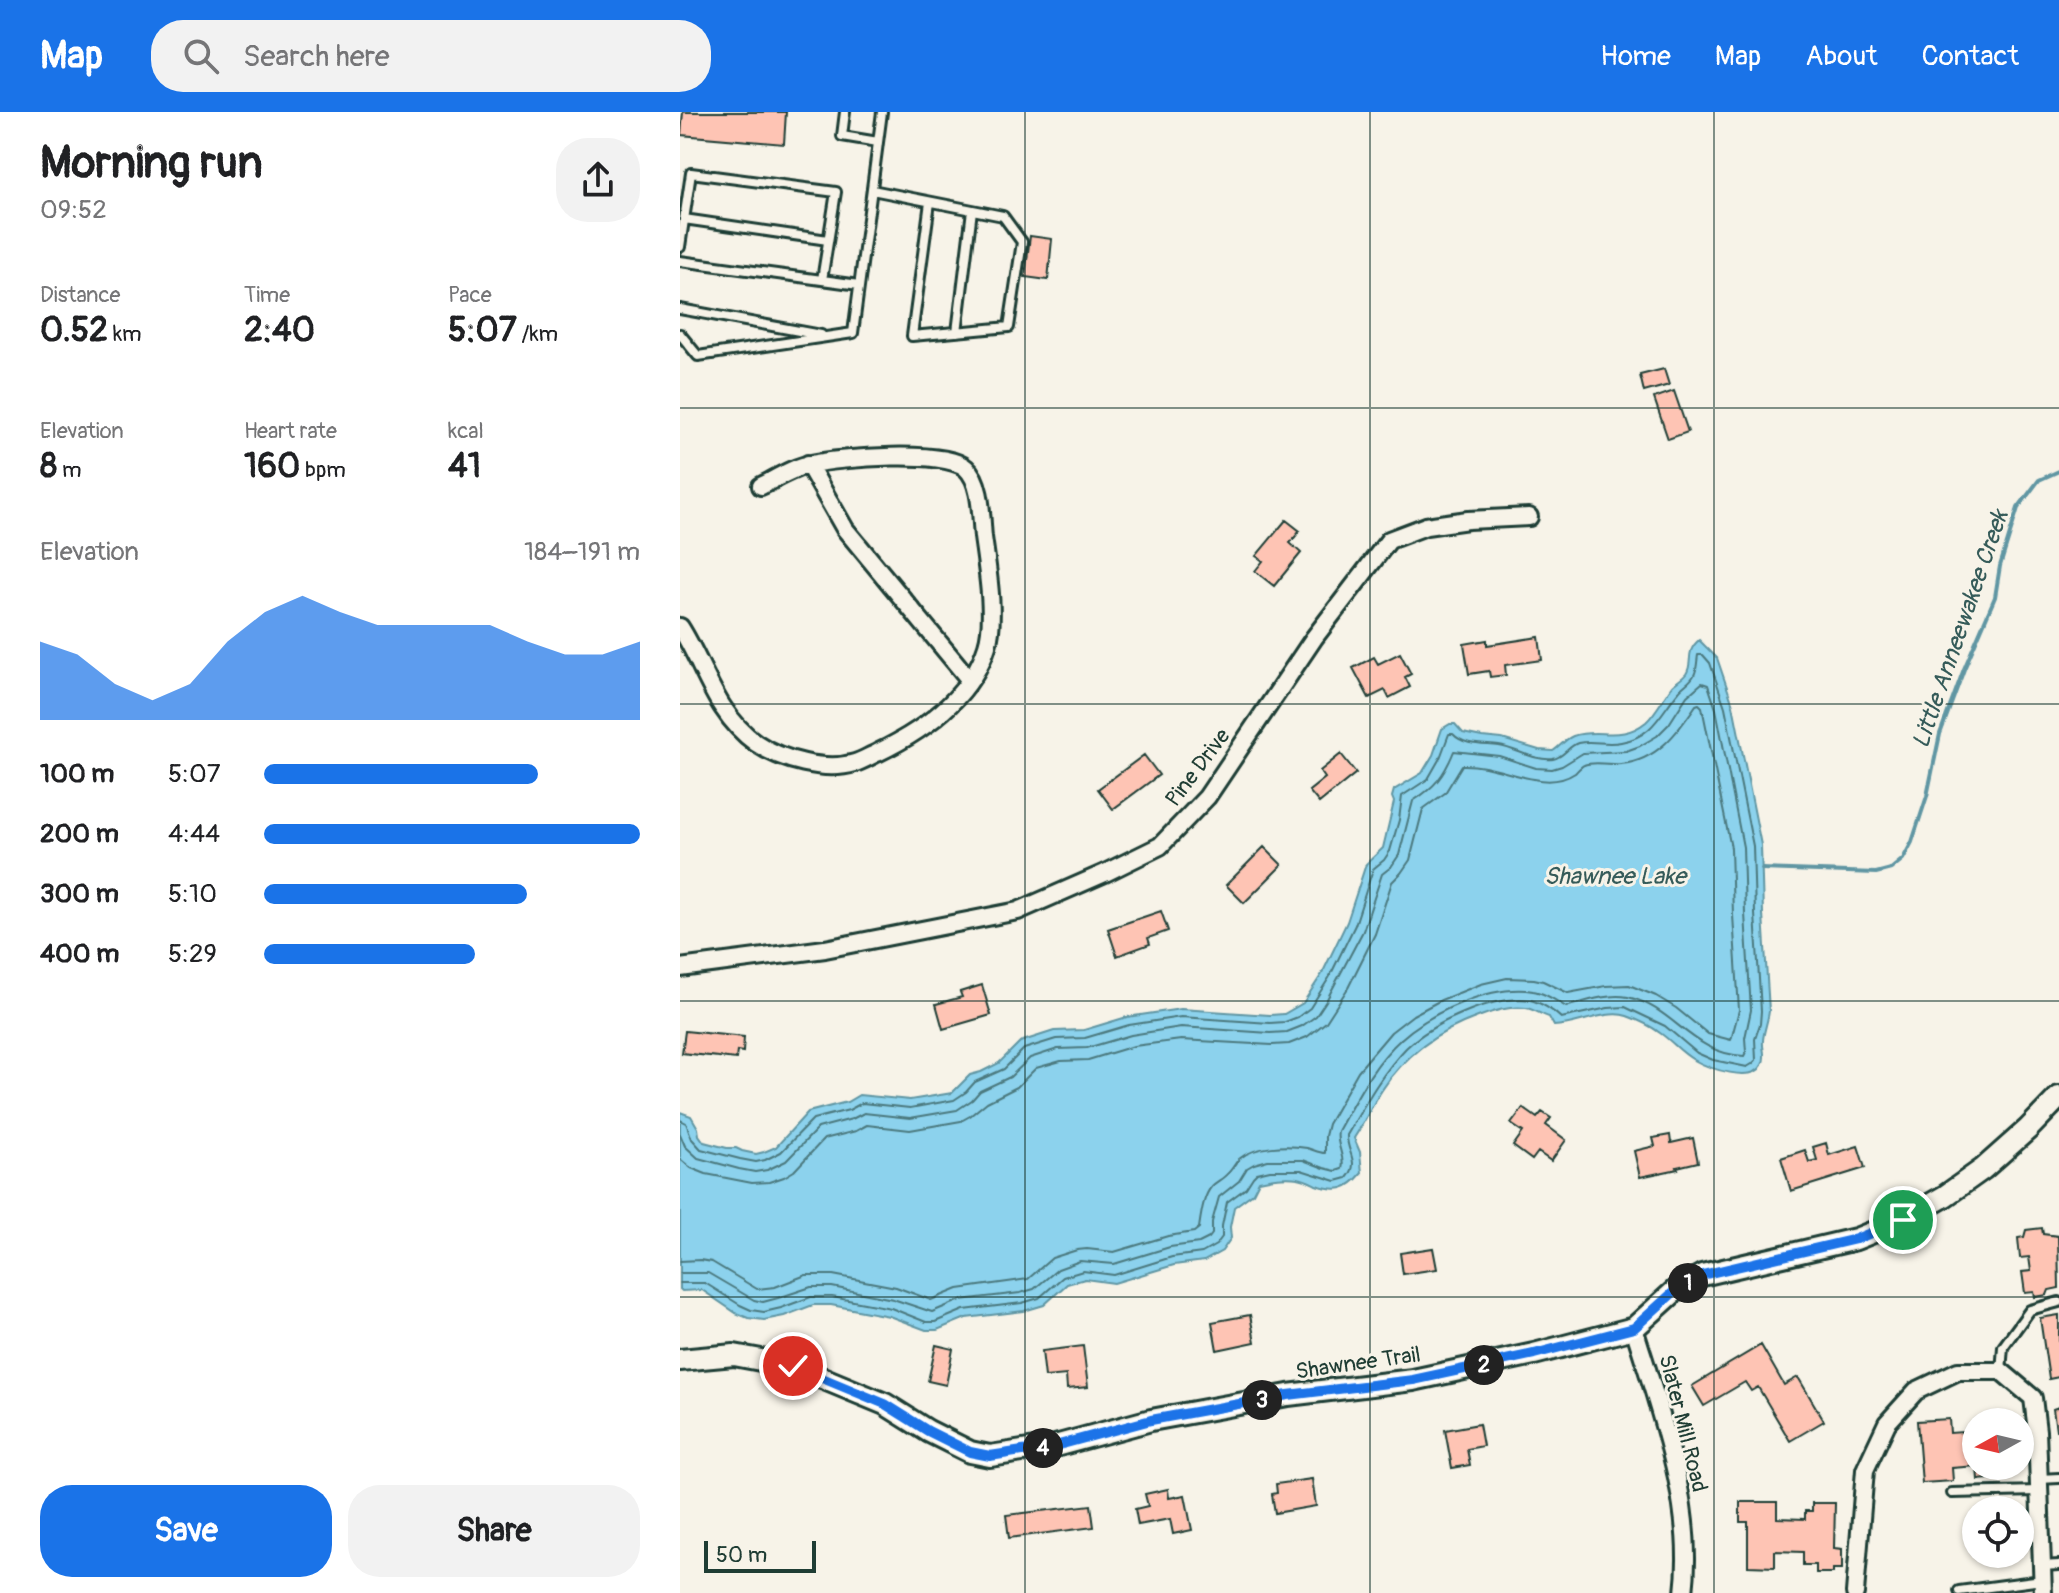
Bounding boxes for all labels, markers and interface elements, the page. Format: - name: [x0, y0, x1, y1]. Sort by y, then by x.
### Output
- search box: [151, 20, 711, 92]
- text: Map: [40, 32, 103, 80]
- icon: search: [179, 34, 223, 78]
- text: Search here: [243, 38, 390, 75]
- text: Home: [1600, 39, 1671, 74]
- text: Map: [1715, 39, 1761, 74]
- text: About: [1805, 39, 1878, 74]
- text: Contact: [1922, 39, 2019, 74]
- text: Morning run: [40, 136, 263, 191]
- button: share: [556, 138, 640, 222]
- text: 09:52: [40, 194, 107, 226]
- text: Distance: [40, 281, 120, 309]
- text: Time: [244, 281, 290, 309]
- text: Pace: [448, 281, 492, 309]
- text: 0.52: [40, 309, 108, 352]
- text: 2:40: [244, 309, 315, 352]
- text: 5:07: [448, 309, 517, 352]
- text: km: [108, 320, 142, 348]
- text: /km: [517, 320, 558, 348]
- text: Elevation: [40, 417, 124, 445]
- text: Heart rate: [244, 417, 337, 445]
- text: kcal: [448, 417, 484, 445]
- text: 8: [40, 445, 57, 488]
- text: 160: [244, 445, 300, 488]
- text: 41: [448, 445, 481, 488]
- text: m: [57, 456, 81, 484]
- text: bpm: [300, 456, 346, 484]
- water label: Little Anneewakee Creek: [1906, 505, 2015, 752]
- text: Elevation: [40, 536, 139, 568]
- text: 184–191 m: [524, 536, 640, 568]
- street label: Pine Drive: [1159, 723, 1236, 812]
- text: 100 m: [40, 758, 114, 790]
- text: 5:07: [168, 758, 221, 790]
- text: 200 m: [40, 818, 119, 850]
- text: 4:44: [168, 818, 220, 850]
- water label: Shawnee Lake: [1544, 862, 1688, 891]
- text: 300 m: [40, 878, 119, 910]
- text: 5:10: [168, 878, 217, 910]
- text: 400 m: [40, 938, 119, 970]
- text: 5:29: [168, 938, 217, 970]
- pin: [1869, 1186, 1937, 1254]
- icon: arrive: [1881, 1198, 1925, 1242]
- pin: 1: [1668, 1263, 1708, 1303]
- text: 1: [1684, 1269, 1692, 1297]
- pin: [759, 1332, 827, 1400]
- street label: Shawnee Trail: [1294, 1340, 1422, 1386]
- icon: check: [771, 1344, 815, 1388]
- pin: 2: [1464, 1345, 1504, 1385]
- text: 2: [1478, 1351, 1490, 1379]
- street label: Slater Mill Road: [1652, 1352, 1714, 1495]
- pin: 3: [1242, 1380, 1282, 1420]
- text: 3: [1256, 1386, 1268, 1414]
- north arrow: [1962, 1408, 2034, 1480]
- map controls: [1962, 1408, 2034, 1568]
- pin: 4: [1023, 1428, 1063, 1468]
- text: 4: [1037, 1434, 1049, 1462]
- button: Save: [40, 1485, 332, 1577]
- button: Share: [348, 1485, 640, 1577]
- button: locate: [1962, 1496, 2034, 1568]
- scale bar: [704, 1537, 816, 1573]
- text: 50 m: [716, 1541, 767, 1569]

